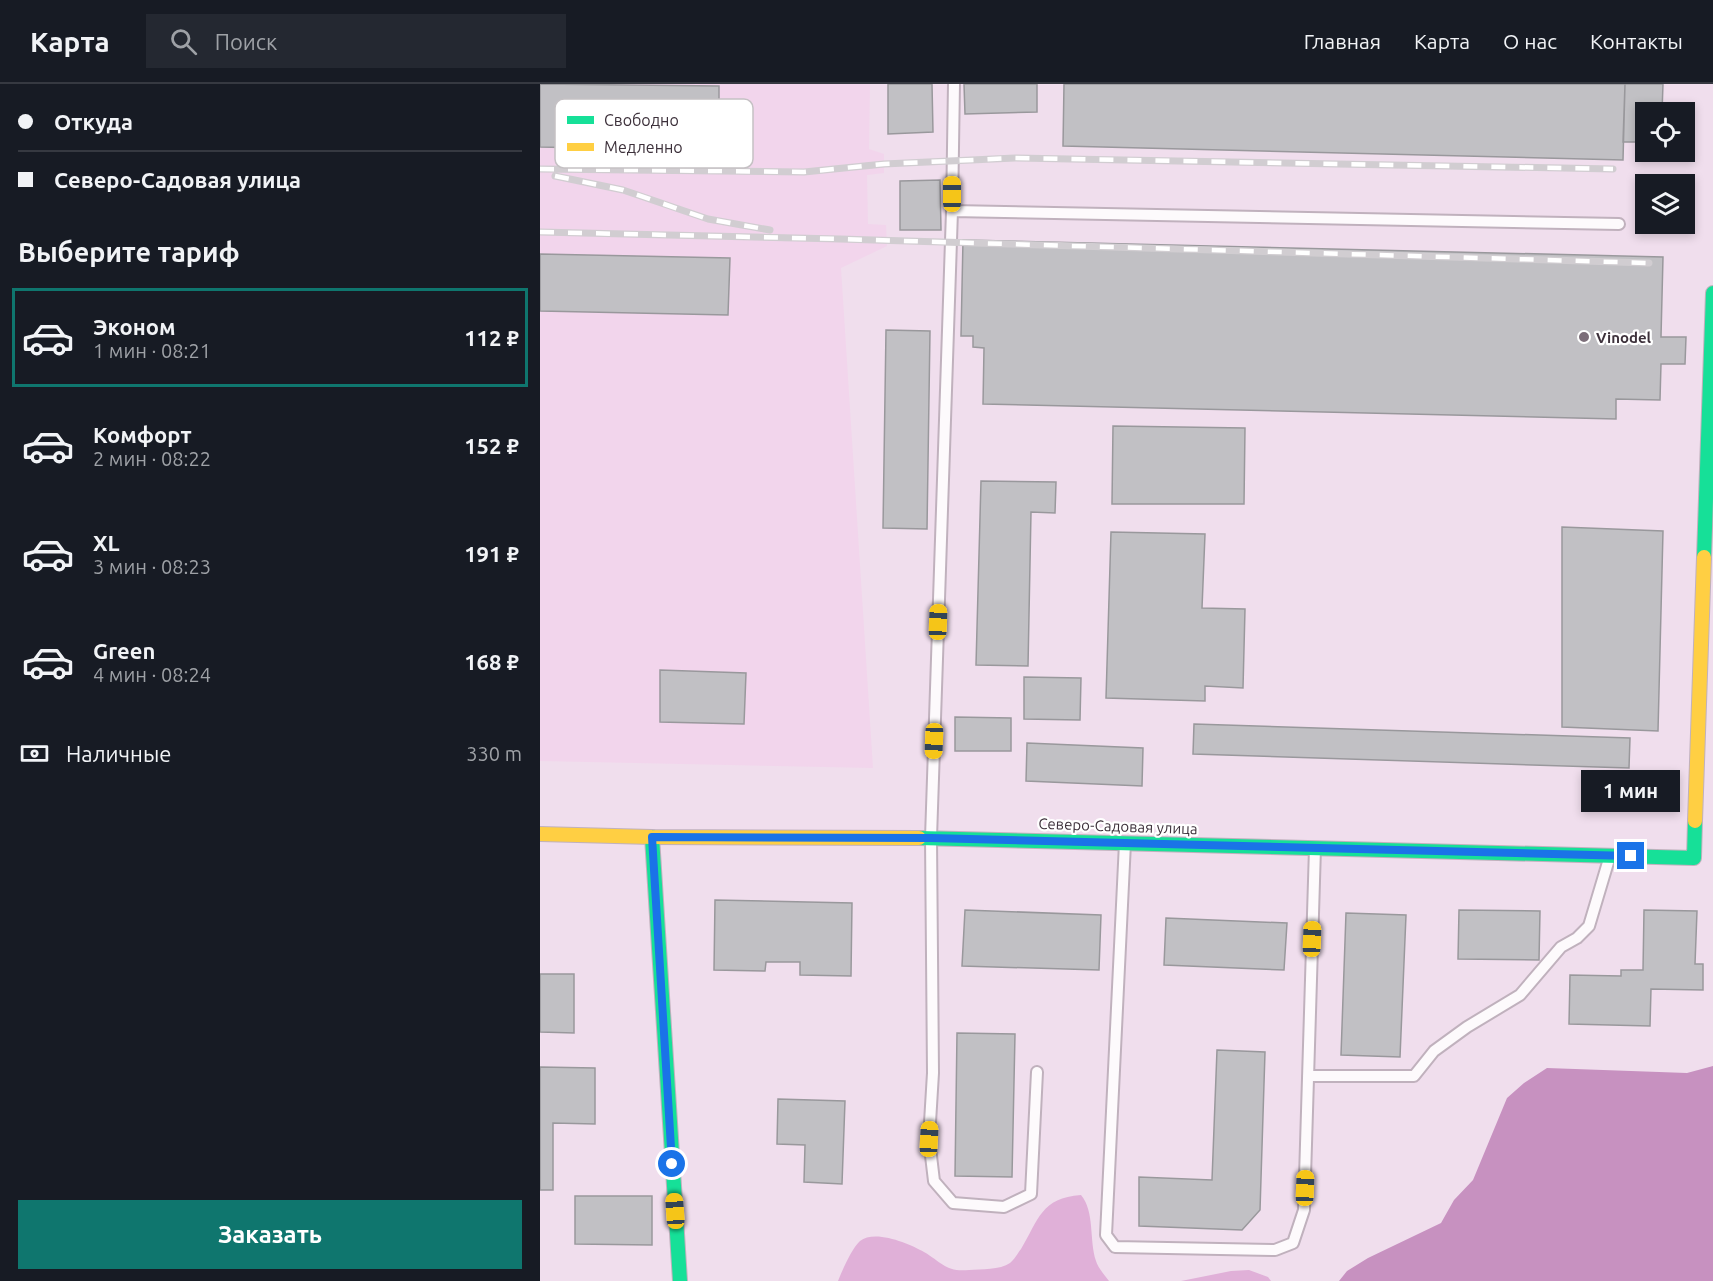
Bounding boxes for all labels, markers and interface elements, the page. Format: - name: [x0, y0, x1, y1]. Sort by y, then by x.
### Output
- search box: [146, 14, 566, 68]
- icon: search: [167, 25, 200, 58]
- text: Карта: [30, 26, 110, 57]
- text: Поиск: [215, 29, 277, 54]
- text: Главная: [1304, 29, 1381, 53]
- text: Карта: [1414, 29, 1470, 53]
- text: О нас: [1503, 29, 1557, 53]
- text: Контакты: [1590, 29, 1683, 53]
- legend: [555, 99, 753, 168]
- map controls: [1635, 102, 1695, 234]
- button: locate: [1635, 102, 1695, 162]
- text: Откуда: [54, 109, 133, 134]
- text: Свободно: [604, 111, 679, 129]
- text: Медленно: [604, 138, 683, 156]
- text: Северо-Садовая улица: [54, 167, 301, 192]
- button: layers: [1635, 174, 1695, 234]
- car: [943, 176, 961, 212]
- text: Выберите тариф: [18, 237, 240, 267]
- icon: car: [21, 311, 75, 365]
- text: Эконом: [93, 314, 175, 339]
- text: 112 ₽: [464, 325, 519, 350]
- place label: Vinodel: [1596, 329, 1652, 346]
- marker: Vinodel: [1577, 330, 1591, 344]
- text: 1 мин · 08:21: [93, 339, 211, 362]
- icon: car: [21, 419, 75, 473]
- text: Комфорт: [93, 422, 192, 447]
- text: 152 ₽: [464, 433, 519, 458]
- text: 2 мин · 08:22: [93, 447, 211, 470]
- icon: car: [21, 527, 75, 581]
- text: XL: [93, 530, 120, 555]
- text: 191 ₽: [464, 541, 519, 566]
- text: 3 мин · 08:23: [93, 555, 211, 578]
- car: [928, 604, 948, 640]
- icon: car: [21, 635, 75, 689]
- text: Green: [93, 638, 155, 663]
- text: 168 ₽: [464, 649, 519, 674]
- text: 4 мин · 08:24: [93, 663, 211, 686]
- car: [924, 723, 944, 759]
- icon: cash: [18, 737, 51, 770]
- text: Наличные: [66, 741, 171, 766]
- text: 330 m: [466, 742, 522, 765]
- callout: 1 мин: [1582, 769, 1680, 811]
- text: 1 мин: [1603, 779, 1658, 802]
- street label: Северо-Садовая улица: [1038, 815, 1198, 837]
- route end: [1617, 842, 1644, 869]
- car: [1302, 921, 1322, 957]
- car: [919, 1121, 939, 1157]
- route start: [658, 1150, 685, 1177]
- car: [1295, 1170, 1315, 1206]
- car: [665, 1192, 685, 1230]
- button: Заказать: [18, 1200, 522, 1269]

